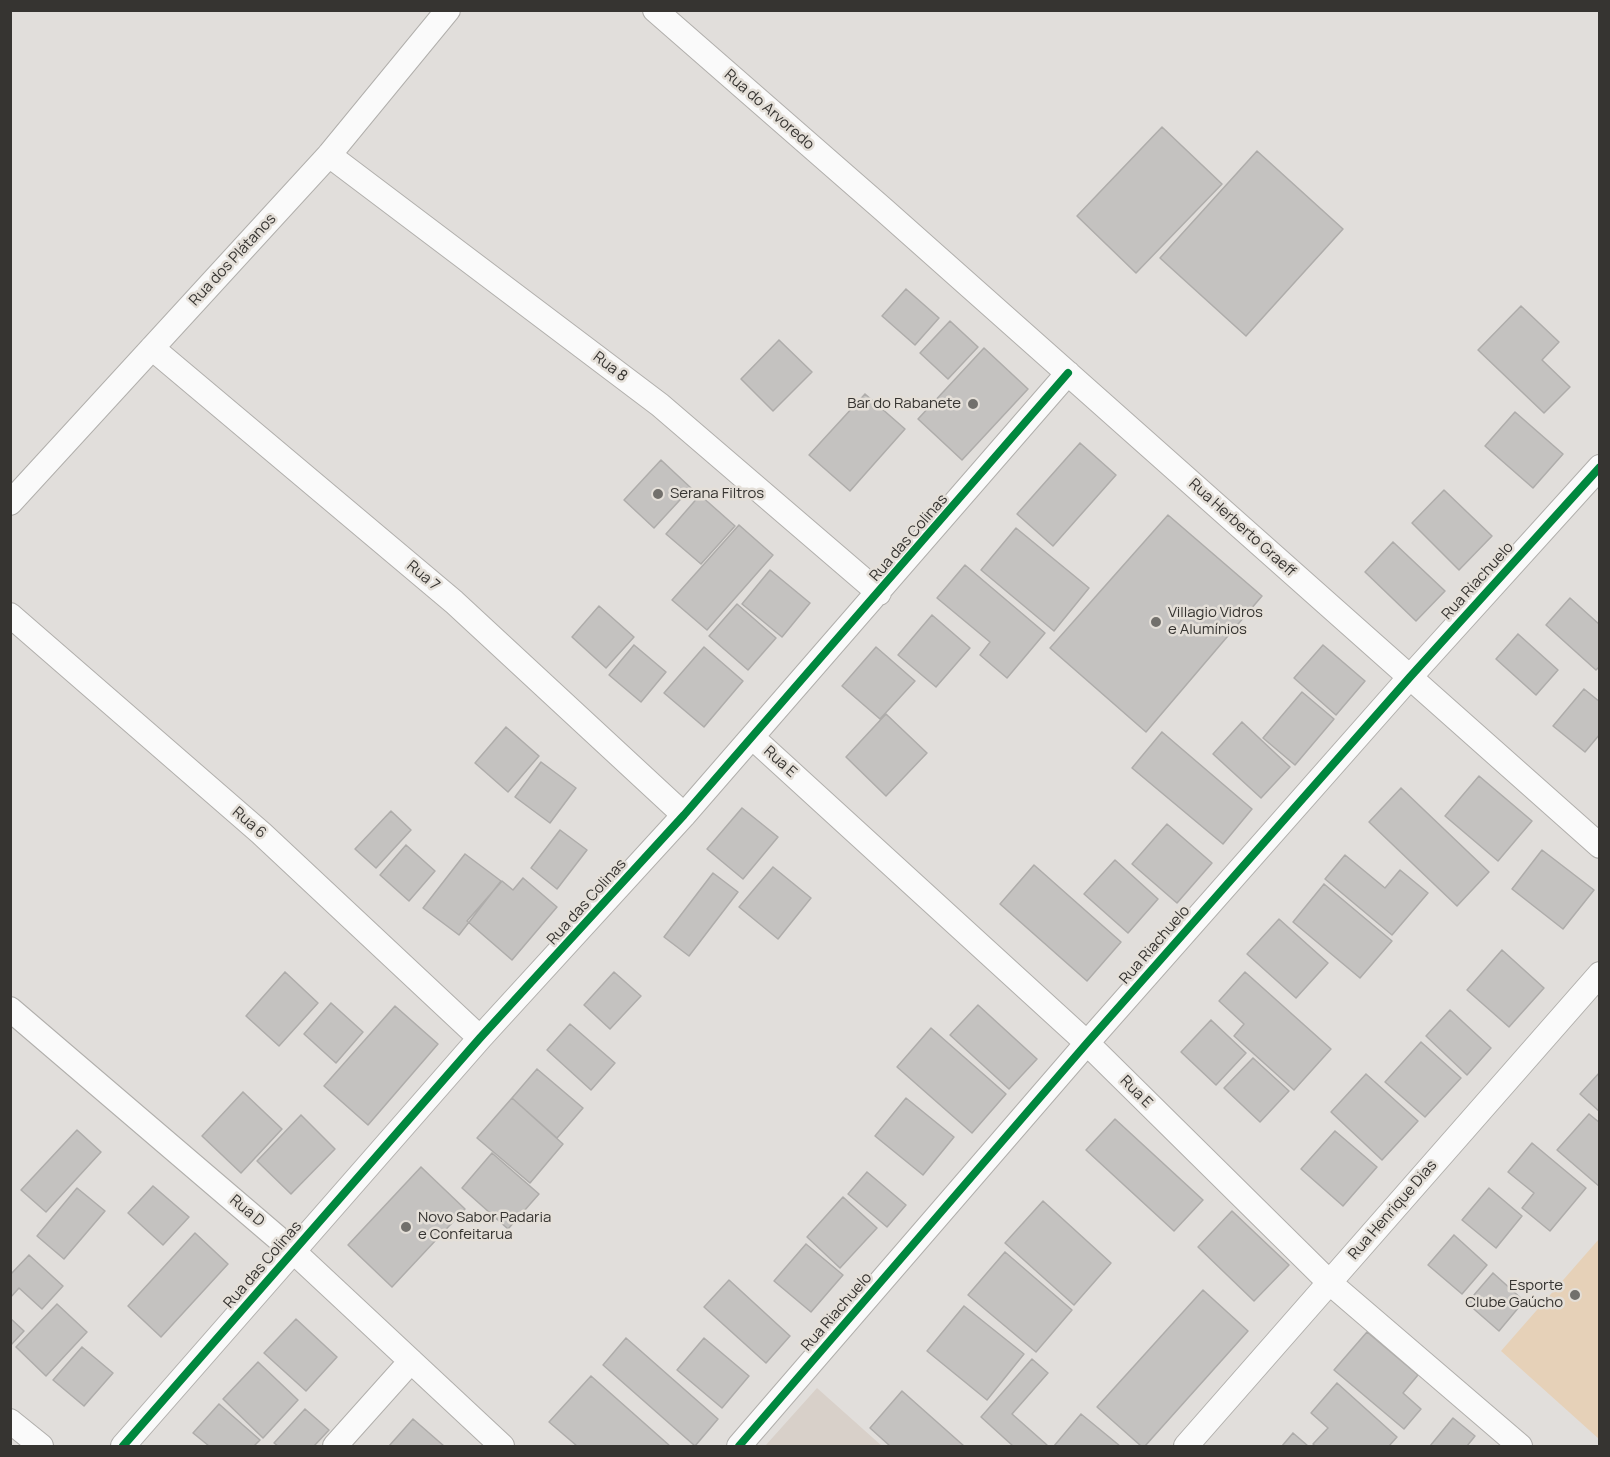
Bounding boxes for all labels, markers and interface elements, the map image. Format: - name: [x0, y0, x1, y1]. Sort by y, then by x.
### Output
- street label: Rua do Arvoredo: [720, 66, 818, 154]
- street label: Rua dos Plátanos: [186, 210, 280, 310]
- street label: Rua 8: [589, 348, 631, 386]
- place label: Bar do Rabanete: [847, 395, 961, 413]
- marker: Bar do Rabanete: [966, 397, 980, 411]
- street label: Rua Herberto Graeff: [1185, 475, 1299, 581]
- place label: Serana Filtros: [670, 485, 764, 503]
- marker: Serana Filtros: [651, 487, 665, 501]
- street label: Rua das Colinas: [866, 491, 952, 585]
- street label: Rua Riachuelo: [1438, 538, 1518, 624]
- street label: Rua 7: [403, 557, 443, 595]
- place label: Villagio Vidros e Alumínios: [1168, 604, 1263, 639]
- marker: Villagio Vidros e Alumínios: [1149, 615, 1163, 629]
- street label: Rua E: [760, 743, 800, 781]
- street label: Rua 6: [228, 803, 270, 843]
- street label: Rua das Colinas: [544, 855, 630, 949]
- street label: Rua Riachuelo: [1116, 902, 1194, 988]
- street label: Rua E: [1116, 1072, 1156, 1112]
- street label: Rua Henrique Dias: [1345, 1157, 1441, 1263]
- street label: Rua D: [226, 1191, 268, 1231]
- place label: Novo Sabor Padaria e Confeitarua: [418, 1209, 551, 1244]
- street label: Rua das Colinas: [220, 1218, 306, 1312]
- marker: Novo Sabor Padaria e Confeitarua: [399, 1220, 413, 1234]
- street label: Rua Riachuelo: [798, 1269, 876, 1355]
- place label: Esporte Clube Gaúcho: [1465, 1277, 1563, 1312]
- marker: Esporte Clube Gaúcho: [1568, 1288, 1582, 1302]

